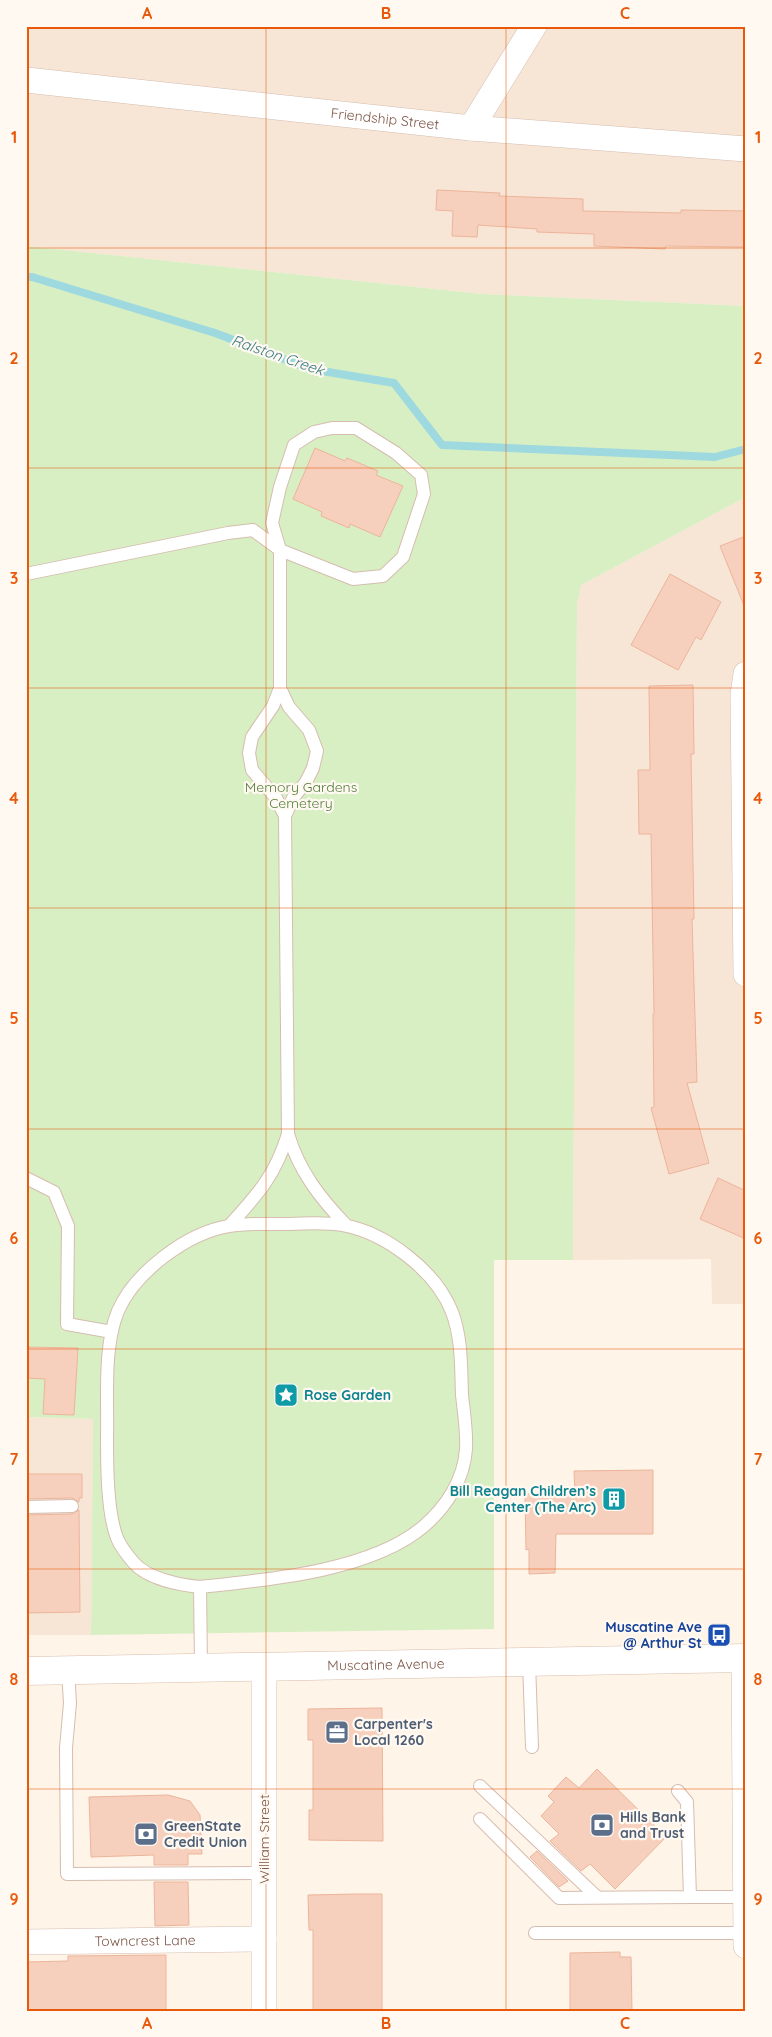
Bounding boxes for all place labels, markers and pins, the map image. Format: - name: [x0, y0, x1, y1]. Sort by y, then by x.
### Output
- place icon: Rose Garden: [273, 1382, 299, 1408]
- place label: Rose Garden: [304, 1386, 391, 1404]
- place label: Bill Reagan Children’s Center (The Arc): [450, 1482, 596, 1516]
- building icon: Bill Reagan Children’s Center (The Arc): [601, 1486, 627, 1512]
- place label: Muscatine Ave @ Arthur St: [605, 1618, 702, 1652]
- bus stop icon: Muscatine Ave @ Arthur St: [706, 1622, 732, 1648]
- place label: Carpenter's Local 1260: [354, 1715, 433, 1749]
- office icon: Carpenter's Local 1260: [324, 1719, 350, 1745]
- place label: Hills Bank and Trust: [620, 1808, 686, 1842]
- bank icon: Hills Bank and Trust: [589, 1812, 615, 1838]
- place label: GreenState Credit Union: [164, 1817, 247, 1851]
- bank icon: GreenState Credit Union: [133, 1821, 159, 1847]

